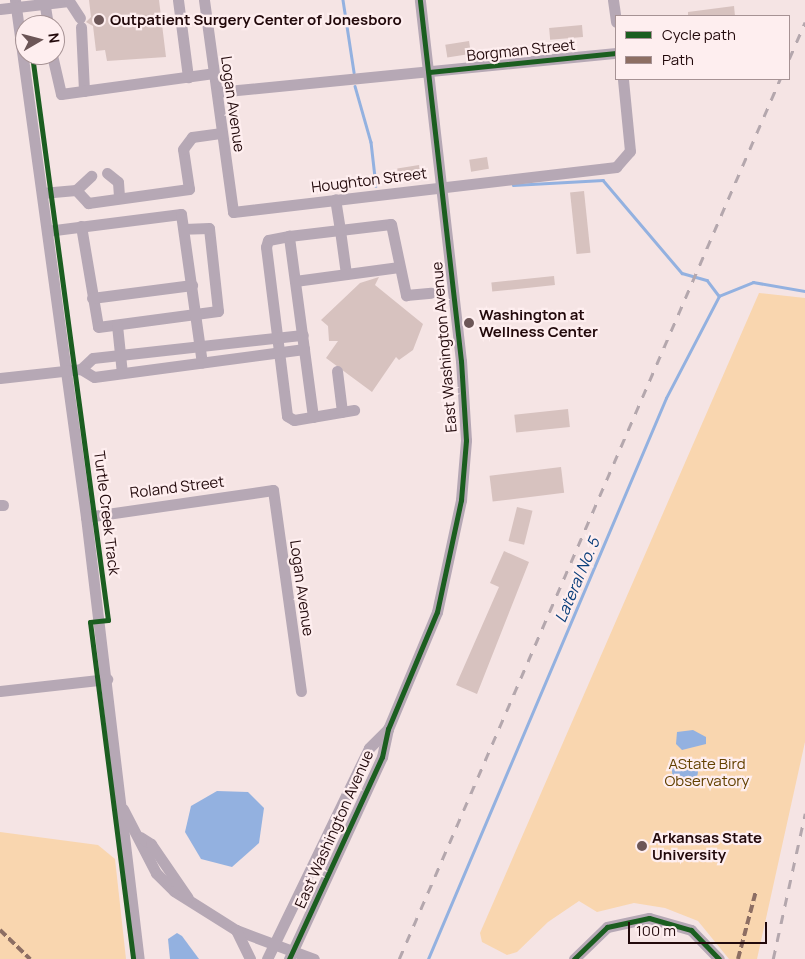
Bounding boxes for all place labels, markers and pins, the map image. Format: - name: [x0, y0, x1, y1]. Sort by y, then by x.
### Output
- place label: Outpatient Surgery Center of Jonesboro: [110, 11, 402, 29]
- marker: Outpatient Surgery Center of Jonesboro: [92, 13, 106, 27]
- place label: Washington at Wellness Center: [479, 305, 598, 340]
- marker: Washington at Wellness Center: [463, 317, 475, 329]
- place label: Arkansas State University: [652, 828, 762, 863]
- marker: Arkansas State University: [636, 840, 648, 852]

